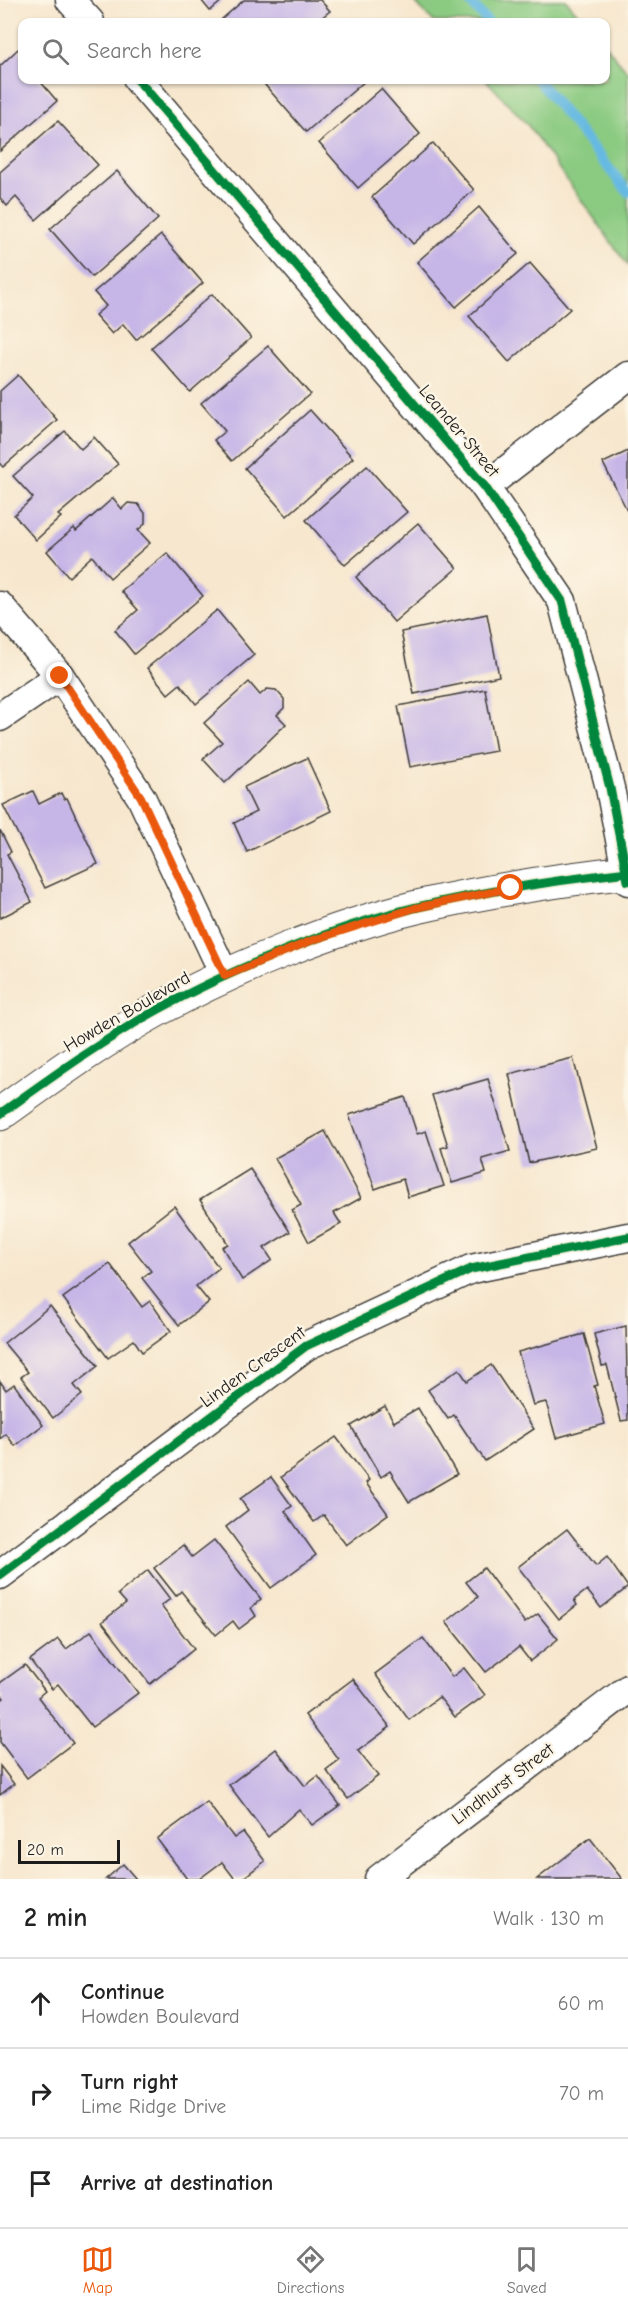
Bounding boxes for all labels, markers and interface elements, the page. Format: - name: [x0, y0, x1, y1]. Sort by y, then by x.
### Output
- search box: [18, 18, 610, 84]
- icon: search: [39, 35, 72, 68]
- text: Search here: [87, 38, 202, 64]
- street label: Leander Street: [414, 381, 504, 482]
- route end: [46, 662, 72, 688]
- route start: [497, 874, 523, 900]
- street label: Howden Boulevard: [60, 967, 194, 1057]
- street label: Linden Crescent: [196, 1321, 310, 1412]
- street label: Lindhurst Street: [448, 1738, 559, 1829]
- scale bar: [18, 1837, 120, 1864]
- text: 20 m: [27, 1841, 64, 1859]
- text: 2 min: [24, 1903, 87, 1933]
- text: Walk · 130 m: [493, 1907, 604, 1930]
- text: Continue: [81, 1979, 164, 2005]
- icon: ahead: [24, 1987, 57, 2020]
- text: 60 m: [558, 1992, 604, 2015]
- text: Howden Boulevard: [81, 2005, 240, 2028]
- text: Turn right: [81, 2069, 178, 2095]
- icon: right: [24, 2077, 57, 2110]
- text: 70 m: [559, 2082, 604, 2105]
- text: Lime Ridge Drive: [81, 2095, 226, 2118]
- icon: arrive: [24, 2167, 57, 2200]
- text: Arrive at destination: [81, 2170, 273, 2196]
- tab: Map: [81, 2243, 114, 2297]
- tab: Directions: [277, 2243, 344, 2297]
- tab: Saved: [507, 2243, 547, 2297]

